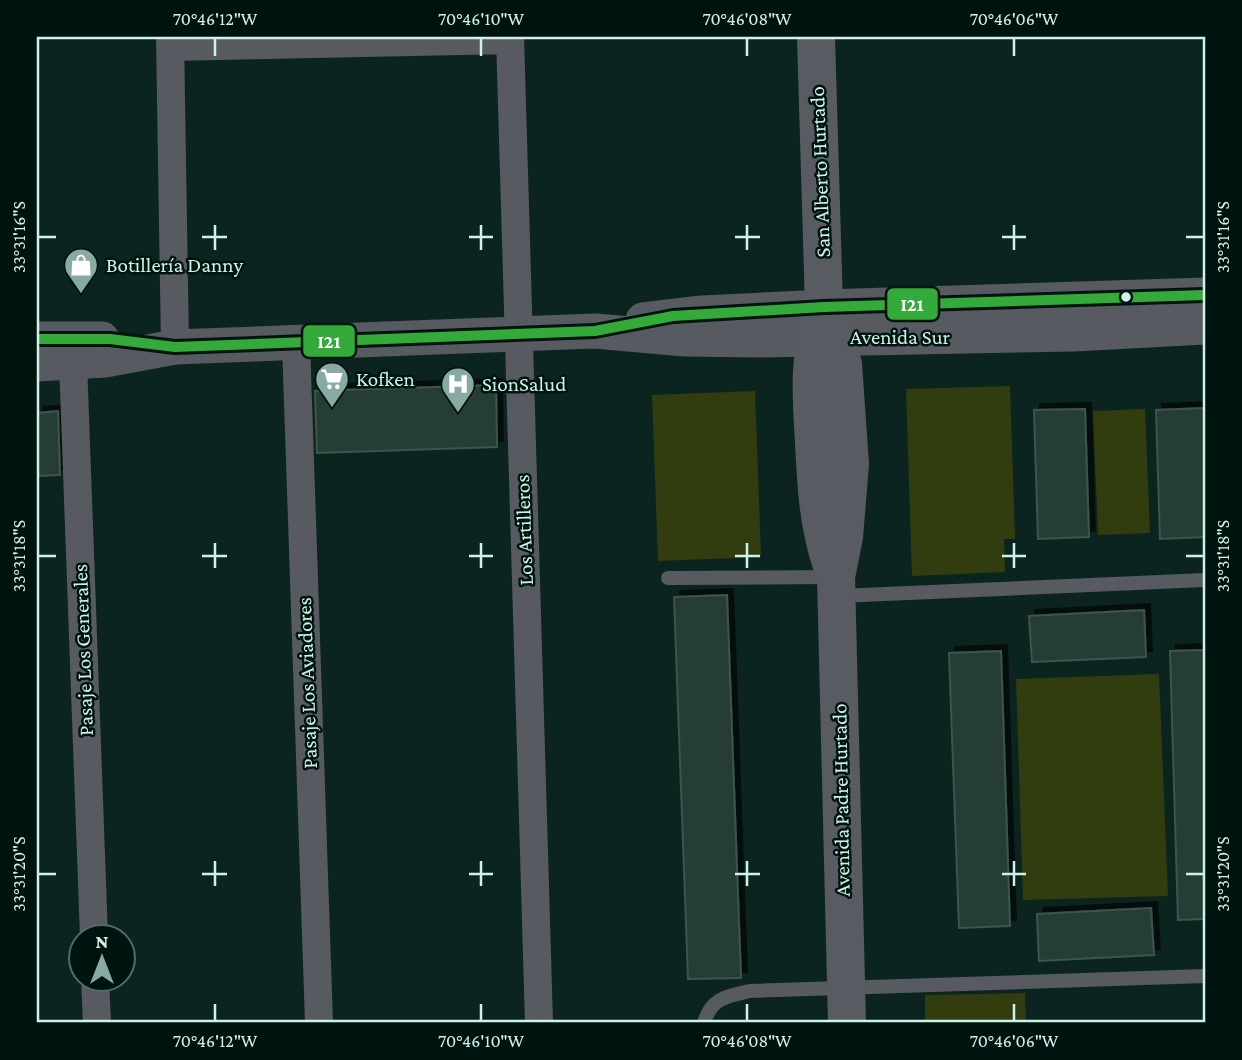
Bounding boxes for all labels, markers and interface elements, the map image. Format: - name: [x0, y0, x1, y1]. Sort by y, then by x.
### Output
- text: 70°46'12"W: [173, 9, 258, 29]
- text: 70°46'10"W: [438, 9, 524, 29]
- text: 70°46'08"W: [702, 9, 792, 29]
- text: 70°46'06"W: [970, 9, 1059, 29]
- street label: San Alberto Hurtado: [805, 86, 835, 258]
- text: 33°31'16"S: [9, 201, 29, 273]
- text: 33°31'16"S: [1213, 201, 1233, 273]
- shop icon: Botillería Danny: [62, 246, 100, 295]
- place label: Botillería Danny: [106, 253, 243, 277]
- line badge: I21: [886, 287, 939, 321]
- unlabelled marker: [1119, 290, 1133, 304]
- text: I21: [900, 294, 924, 315]
- line badge: I21: [302, 324, 356, 358]
- street label: Avenida Sur: [850, 325, 951, 349]
- text: I21: [317, 331, 341, 352]
- supermarket icon: Kofken: [313, 360, 351, 409]
- hospital icon: SionSalud: [439, 365, 477, 414]
- place label: Kofken: [356, 367, 415, 391]
- place label: SionSalud: [482, 372, 566, 396]
- street label: Los Artilleros: [510, 474, 538, 586]
- text: 33°31'18"S: [9, 520, 29, 592]
- text: 33°31'18"S: [1213, 520, 1233, 592]
- street label: Pasaje Los Generales: [68, 564, 98, 736]
- street label: Pasaje Los Aviadores: [292, 597, 322, 769]
- street label: Avenida Padre Hurtado: [827, 703, 855, 897]
- text: 33°31'20"S: [9, 836, 29, 912]
- text: 33°31'20"S: [1213, 836, 1233, 912]
- north arrow: [66, 923, 136, 993]
- text: N: [96, 931, 109, 952]
- text: 70°46'12"W: [173, 1031, 258, 1051]
- text: 70°46'10"W: [438, 1031, 524, 1051]
- text: 70°46'08"W: [702, 1031, 792, 1051]
- text: 70°46'06"W: [970, 1031, 1059, 1051]

